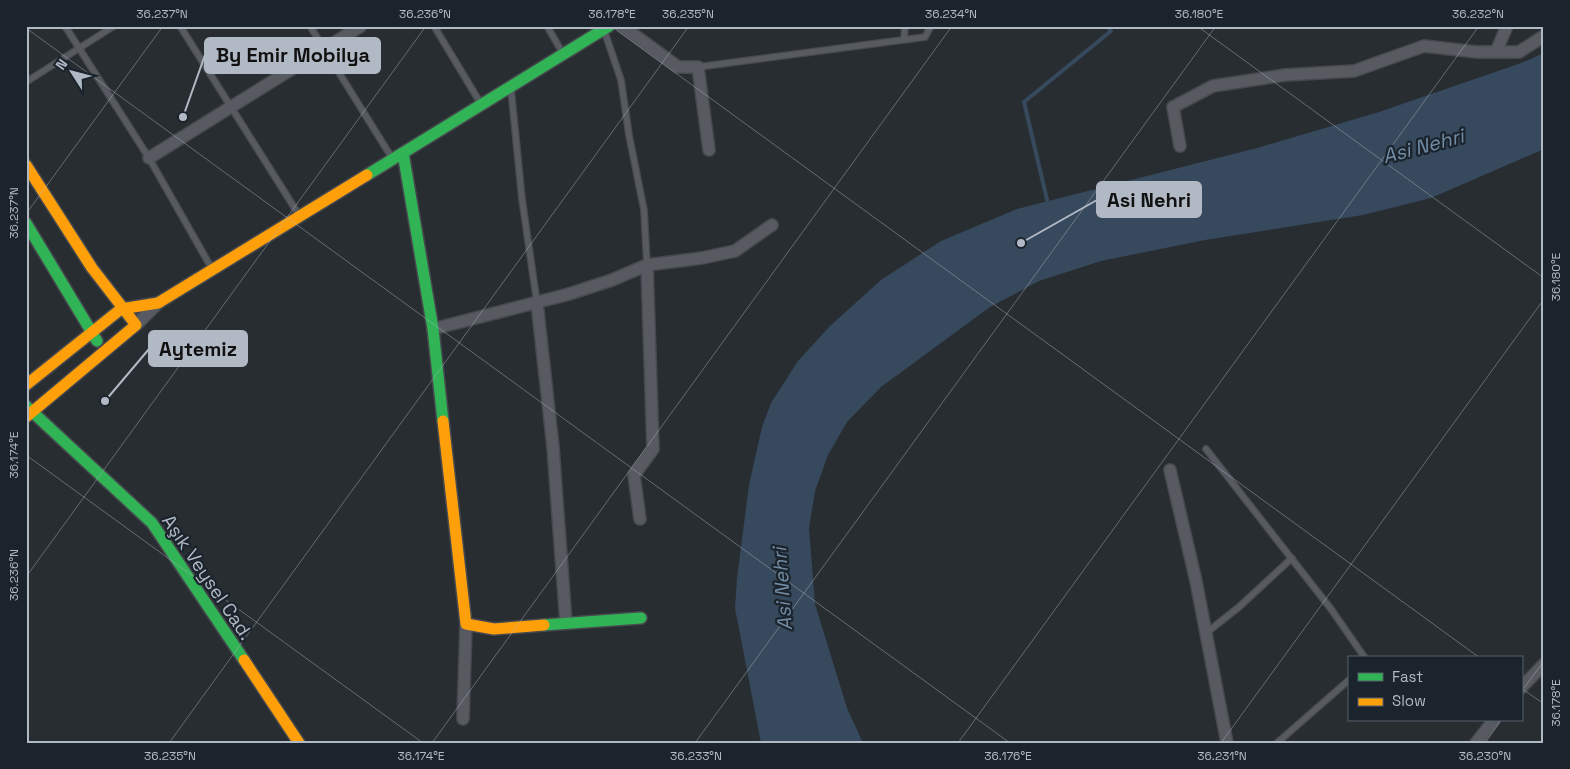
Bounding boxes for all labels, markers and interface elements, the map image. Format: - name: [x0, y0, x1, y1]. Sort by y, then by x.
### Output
- text: 36.237°N: [136, 6, 188, 22]
- text: 36.236°N: [399, 6, 451, 22]
- text: 36.178°E: [588, 6, 636, 22]
- text: 36.235°N: [662, 6, 714, 22]
- text: 36.234°N: [925, 6, 977, 22]
- text: 36.180°E: [1175, 6, 1224, 22]
- text: 36.232°N: [1452, 6, 1504, 22]
- callout: By Emir Mobilya: [205, 38, 380, 73]
- text: By Emir Mobilya: [216, 42, 371, 68]
- north arrow: [48, 48, 98, 98]
- text: N: [51, 55, 72, 73]
- water label: Asi Nehri: [1380, 122, 1468, 169]
- callout: Asi Nehri: [1097, 182, 1201, 217]
- text: 36.237°N: [6, 187, 22, 239]
- text: Asi Nehri: [1107, 187, 1191, 213]
- text: 36.180°E: [1548, 252, 1564, 301]
- callout: Aytemiz: [149, 331, 247, 366]
- text: Aytemiz: [159, 336, 237, 362]
- text: 36.174°E: [6, 431, 22, 479]
- street label: Aşık Veysel Cad.: [156, 510, 259, 645]
- water label: Asi Nehri: [766, 545, 798, 631]
- text: 36.236°N: [6, 549, 22, 601]
- legend: [1348, 656, 1522, 722]
- text: Fast: [1392, 667, 1423, 686]
- text: 36.178°E: [1548, 679, 1564, 727]
- text: Slow: [1392, 691, 1426, 710]
- text: 36.235°N: [144, 748, 196, 764]
- text: 36.174°E: [397, 748, 445, 764]
- text: 36.233°N: [670, 748, 722, 764]
- text: 36.176°E: [984, 748, 1032, 764]
- text: 36.231°N: [1197, 748, 1247, 764]
- text: 36.230°N: [1459, 748, 1511, 764]

